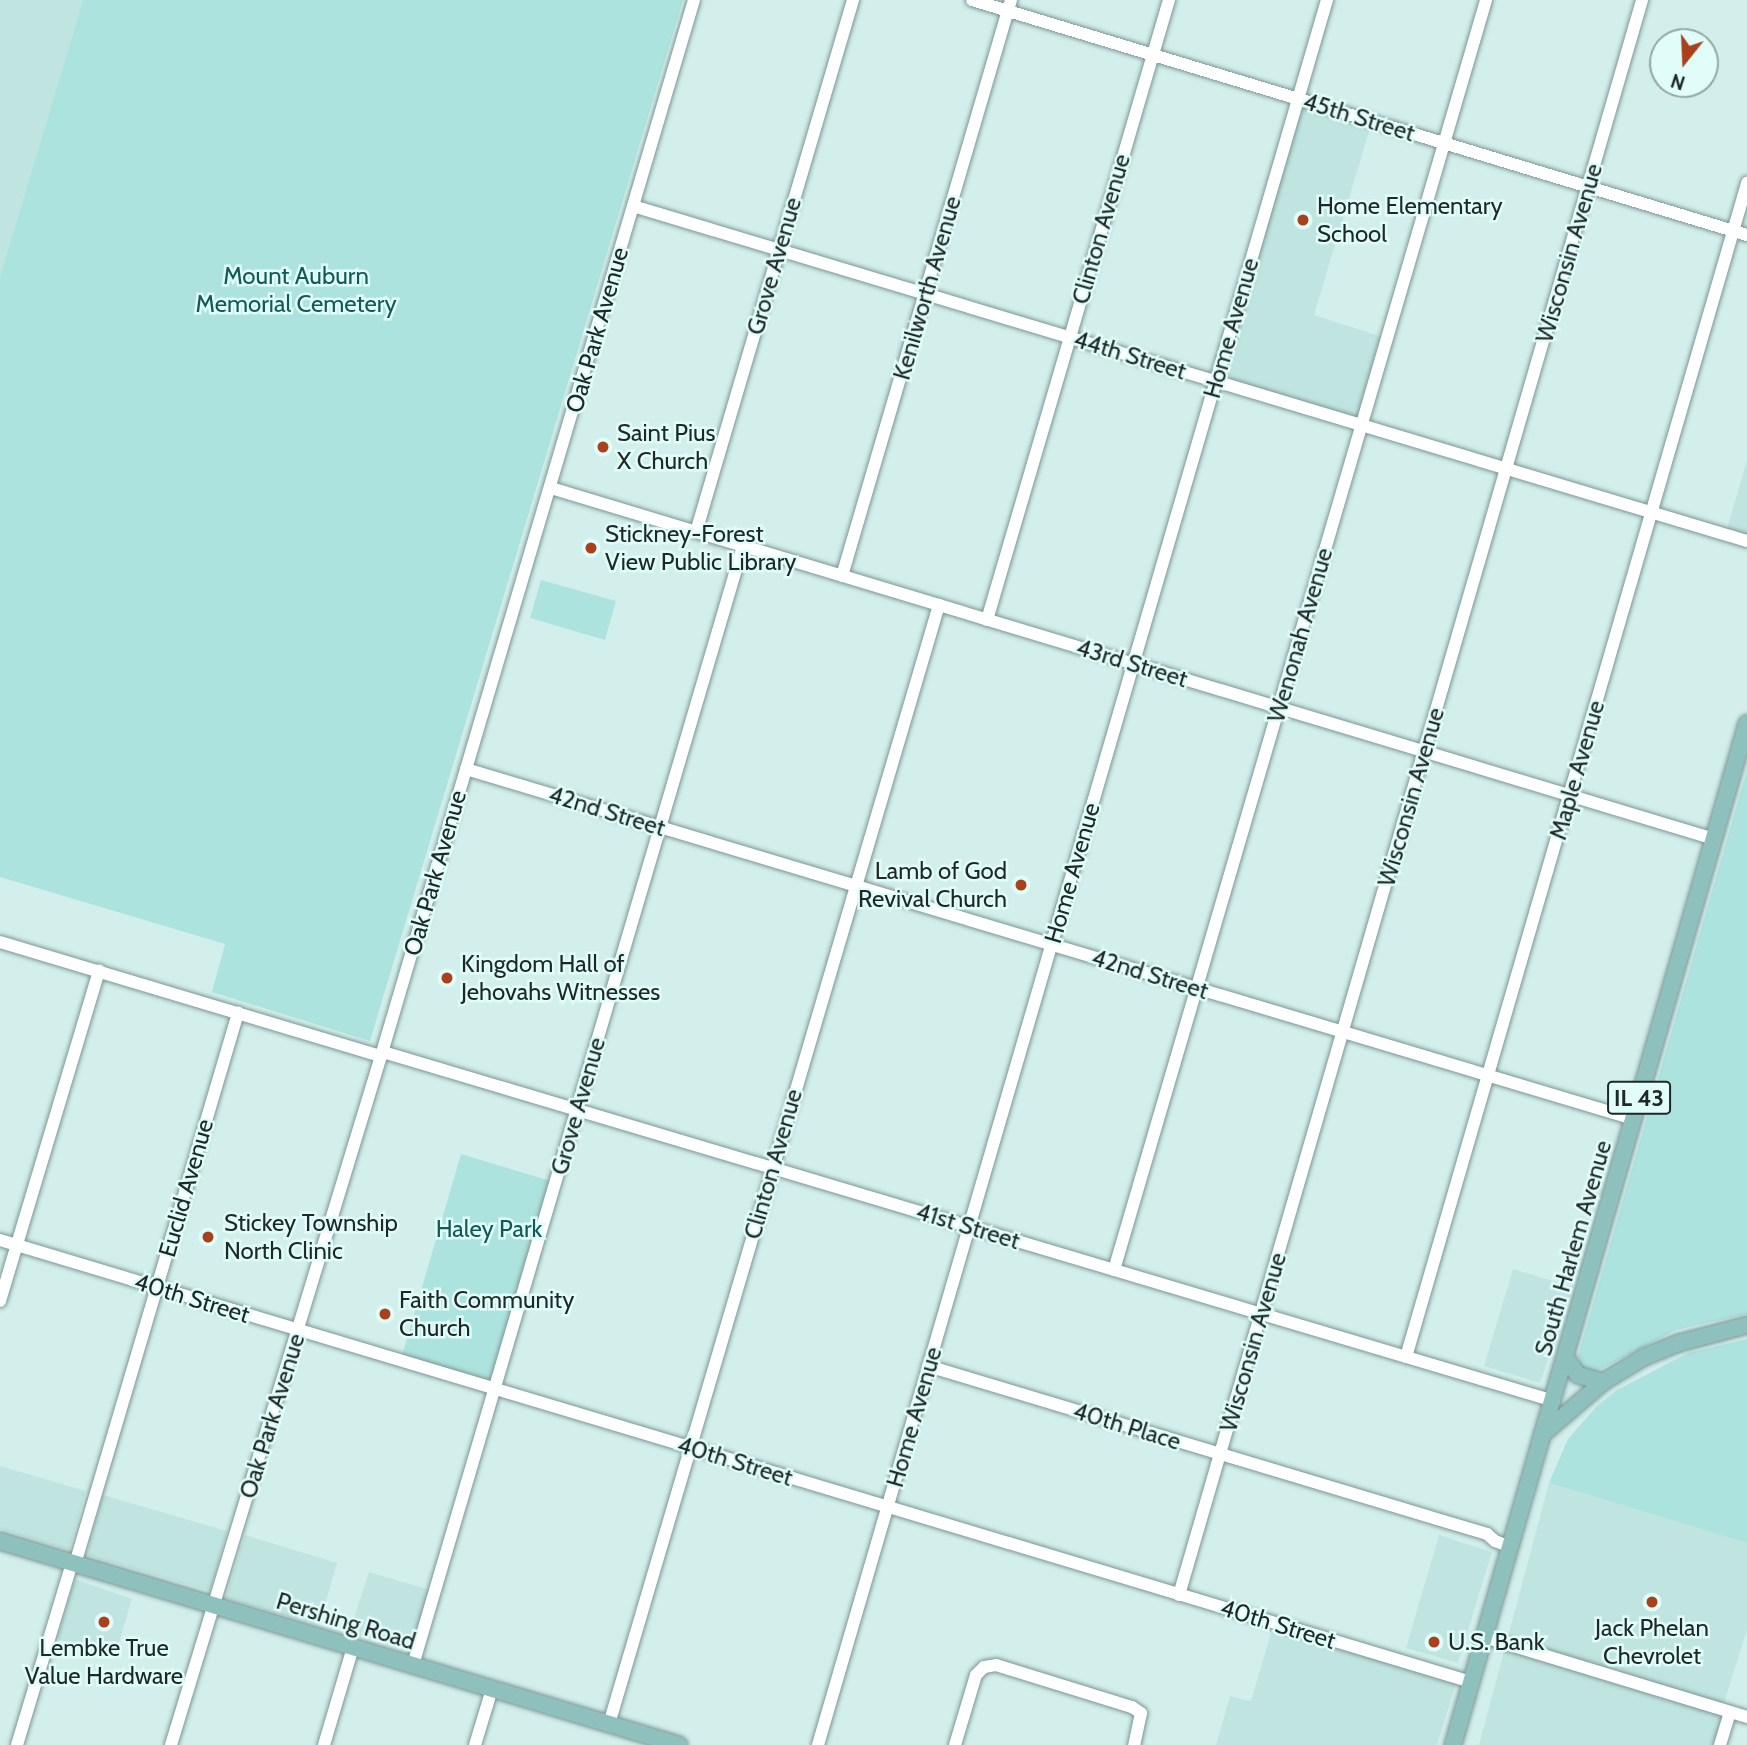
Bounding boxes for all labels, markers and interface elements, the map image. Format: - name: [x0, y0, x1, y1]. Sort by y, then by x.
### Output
- north arrow: [1649, 28, 1719, 98]
- text: N: [1668, 69, 1688, 95]
- street label: 45th Street: [1300, 86, 1418, 148]
- street label: Clinton Avenue: [1066, 151, 1136, 307]
- street label: Wisconsin Avenue: [1530, 160, 1608, 346]
- place label: Home Elementary School: [1317, 192, 1503, 248]
- street label: Kenilworth Avenue: [887, 193, 967, 383]
- street label: Grove Avenue: [741, 194, 807, 338]
- marker: Home Elementary School: [1295, 212, 1311, 228]
- street label: Oak Park Avenue: [560, 244, 634, 416]
- street label: Home Avenue: [1197, 255, 1265, 401]
- park label: Mount Auburn Memorial Cemetery: [195, 262, 397, 318]
- street label: 44th Street: [1070, 324, 1190, 386]
- place label: Saint Pius X Church: [617, 419, 716, 475]
- marker: Saint Pius X Church: [595, 439, 611, 455]
- place label: Stickney-Forest View Public Library: [605, 520, 796, 576]
- marker: Stickney-Forest View Public Library: [583, 540, 599, 556]
- street label: Wenonah Avenue: [1261, 544, 1339, 726]
- street label: 43rd Street: [1073, 632, 1191, 694]
- street label: Maple Avenue: [1543, 697, 1611, 843]
- street label: Wisconsin Avenue: [1372, 704, 1450, 890]
- street label: 42nd Street: [545, 780, 669, 842]
- street label: Oak Park Avenue: [398, 787, 472, 959]
- street label: Home Avenue: [1038, 800, 1106, 946]
- place label: Lamb of God Revival Church: [858, 857, 1007, 913]
- marker: Lamb of God Revival Church: [1013, 877, 1029, 893]
- street label: 42nd Street: [1088, 943, 1212, 1005]
- place label: Kingdom Hall of Jehovahs Witnesses: [461, 950, 660, 1006]
- marker: Kingdom Hall of Jehovahs Witnesses: [439, 970, 455, 986]
- street label: Grove Avenue: [545, 1034, 611, 1178]
- road number: IL 43: [1606, 1078, 1672, 1118]
- street label: Clinton Avenue: [738, 1086, 808, 1242]
- street label: Euclid Avenue: [153, 1116, 219, 1260]
- street label: South Harlem Avenue: [1528, 1137, 1618, 1359]
- street label: 41st Street: [913, 1197, 1023, 1255]
- place label: Stickey Township North Clinic: [224, 1209, 398, 1265]
- park label: Haley Park: [436, 1215, 542, 1243]
- marker: Stickey Township North Clinic: [198, 1227, 218, 1247]
- street label: Wisconsin Avenue: [1214, 1249, 1292, 1435]
- street label: 40th Street: [131, 1267, 253, 1329]
- place label: Faith Community Church: [399, 1286, 574, 1342]
- marker: Faith Community Church: [377, 1306, 393, 1322]
- street label: Oak Park Avenue: [233, 1330, 311, 1502]
- street label: Home Avenue: [880, 1344, 948, 1490]
- street label: 40th Place: [1070, 1396, 1184, 1456]
- street label: 40th Street: [674, 1430, 796, 1492]
- street label: Pershing Road: [273, 1586, 419, 1656]
- street label: 40th Street: [1217, 1593, 1339, 1655]
- marker: Jack Phelan Chevrolet: [1644, 1594, 1660, 1610]
- marker: Lembke True Value Hardware: [96, 1614, 112, 1630]
- place label: Jack Phelan Chevrolet: [1595, 1614, 1709, 1670]
- place label: U.S. Bank: [1448, 1628, 1544, 1656]
- place label: Lembke True Value Hardware: [25, 1634, 183, 1690]
- marker: U.S. Bank: [1426, 1634, 1442, 1650]

